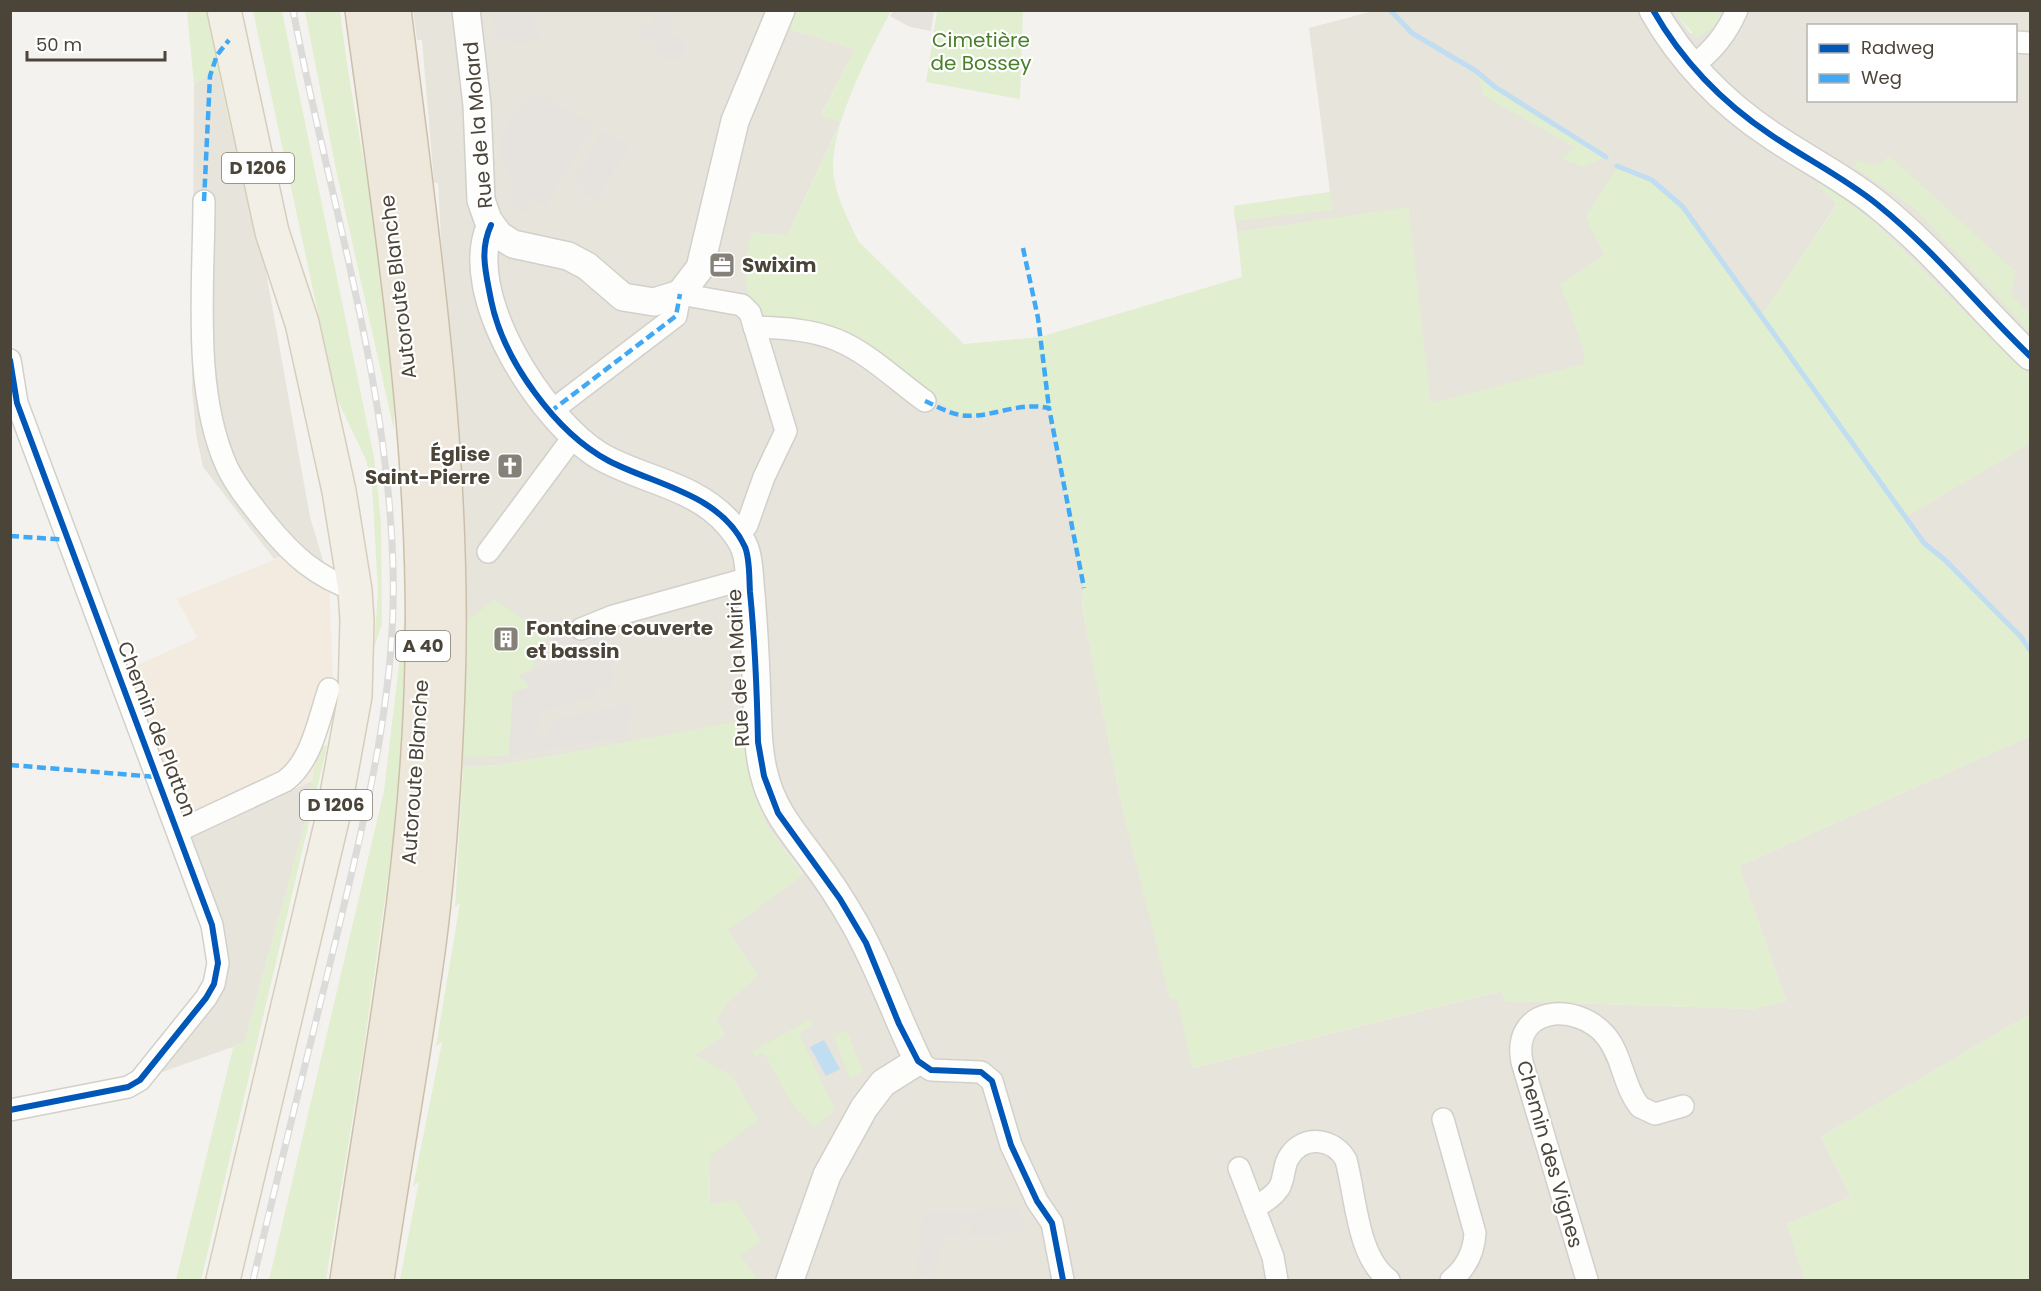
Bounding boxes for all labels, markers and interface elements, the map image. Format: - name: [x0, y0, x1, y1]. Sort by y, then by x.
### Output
- scale bar: [27, 24, 165, 62]
- legend: [1807, 24, 2017, 102]
- park label: Cimetière de Bossey: [931, 26, 1031, 77]
- text: 50 m: [36, 32, 82, 57]
- text: Radweg: [1861, 35, 1934, 60]
- street label: Rue de la Molard: [457, 41, 499, 209]
- text: Weg: [1861, 65, 1902, 90]
- road number: D 1206: [222, 153, 294, 183]
- street label: Autoroute Blanche: [373, 193, 423, 381]
- office icon: Swixim: [707, 250, 737, 280]
- place label: Swixim: [742, 251, 816, 279]
- place label: Église Saint-Pierre: [365, 440, 490, 491]
- church icon: Église Saint-Pierre: [495, 451, 525, 481]
- street label: Rue de la Mairie: [720, 588, 756, 748]
- place label: Fontaine couverte et bassin: [526, 614, 713, 665]
- building icon: Fontaine couverte et bassin: [491, 624, 521, 654]
- road number: A 40: [396, 631, 450, 661]
- street label: Chemin de Platton: [111, 637, 203, 821]
- street label: Autoroute Blanche: [395, 679, 435, 865]
- road number: D 1206: [300, 790, 372, 820]
- street label: Chemin des Vignes: [1510, 1057, 1590, 1251]

